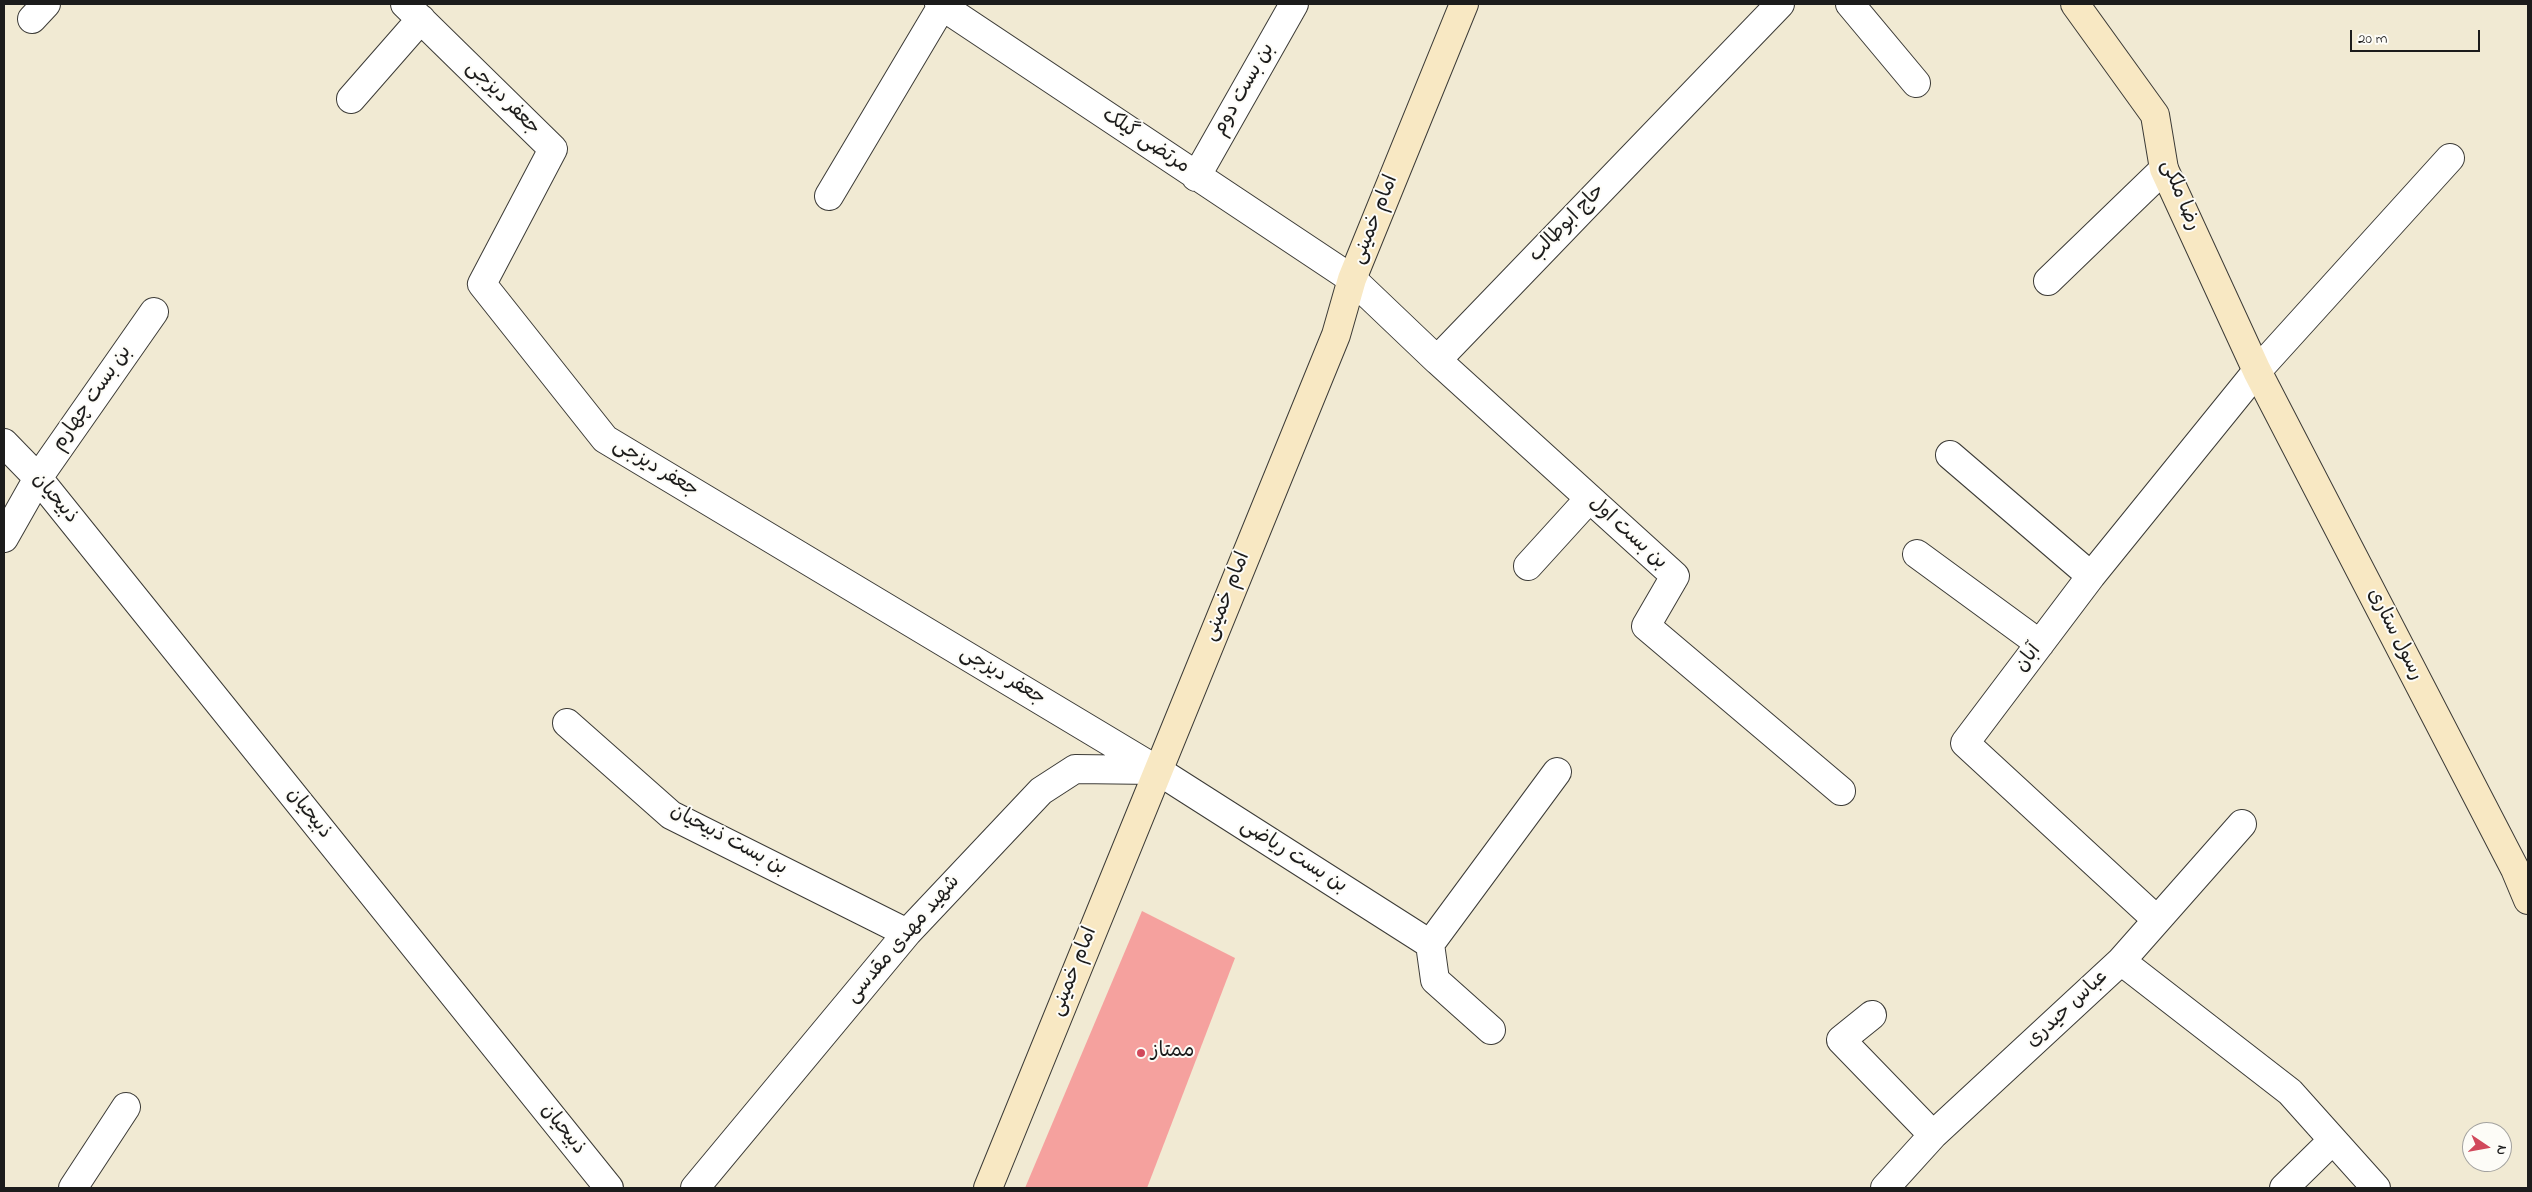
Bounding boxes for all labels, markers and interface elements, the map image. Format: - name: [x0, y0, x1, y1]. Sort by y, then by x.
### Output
- scale bar: [2352, 20, 2482, 52]
- text: 20 m: [2358, 28, 2387, 50]
- street label: بن بست دوم: [1209, 39, 1281, 141]
- street label: جعفر دیزجی: [460, 57, 544, 141]
- street label: مرتضی گیلک: [1097, 104, 1193, 180]
- street label: رضا ملکی: [2154, 157, 2204, 235]
- street label: امام خمینی: [1347, 172, 1405, 268]
- street label: حاج ابوطالب: [1525, 180, 1611, 268]
- street label: بن بست چهارم: [48, 342, 138, 456]
- street label: جعفر دیزجی: [608, 434, 702, 504]
- street label: ذبیحیان: [26, 469, 82, 529]
- street label: بن بست اول: [1583, 492, 1671, 576]
- street label: امام خمینی: [1199, 549, 1257, 645]
- street label: رسول ستاری: [2361, 585, 2427, 685]
- street label: آبان: [2011, 640, 2047, 678]
- street label: جعفر دیزجی: [955, 642, 1049, 712]
- street label: ذبیحیان: [280, 784, 336, 844]
- street label: بن بست ذبیحیان: [665, 800, 791, 882]
- street label: بن بست ریاضی: [1235, 815, 1351, 899]
- street label: شهید مهدی مقدسی: [842, 871, 966, 1009]
- street label: امام خمینی: [1046, 924, 1104, 1020]
- street label: عباس حیدری: [2022, 966, 2114, 1054]
- place label: ممتاز: [1151, 1041, 1194, 1065]
- marker: ممتاز: [1135, 1047, 1147, 1059]
- street label: ذبیحیان: [534, 1100, 590, 1160]
- north arrow: [2462, 1122, 2512, 1172]
- text: N: [2490, 1143, 2512, 1157]

